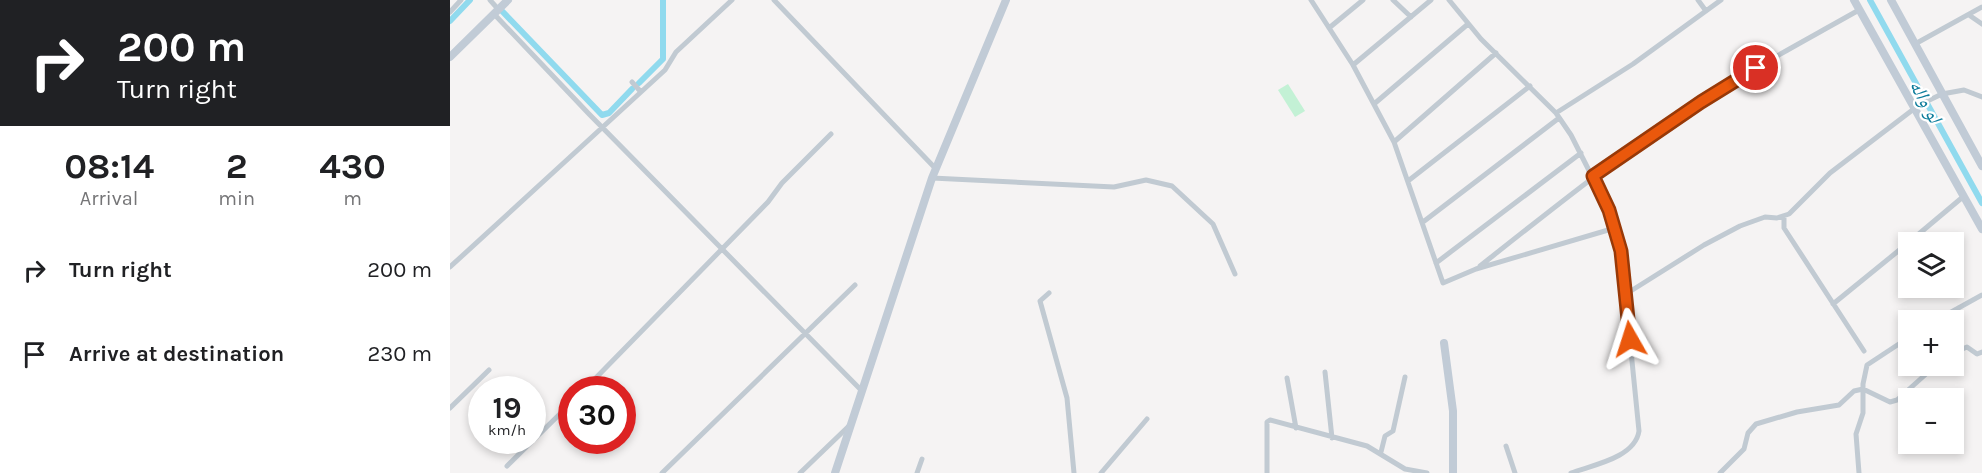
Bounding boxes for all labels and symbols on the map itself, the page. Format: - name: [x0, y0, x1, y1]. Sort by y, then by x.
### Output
- pin: [1730, 42, 1781, 93]
- water label: لو واله: [1905, 76, 1947, 128]
- position arrow: [1598, 307, 1662, 371]
- speed limit sign: 30: [558, 376, 636, 454]

